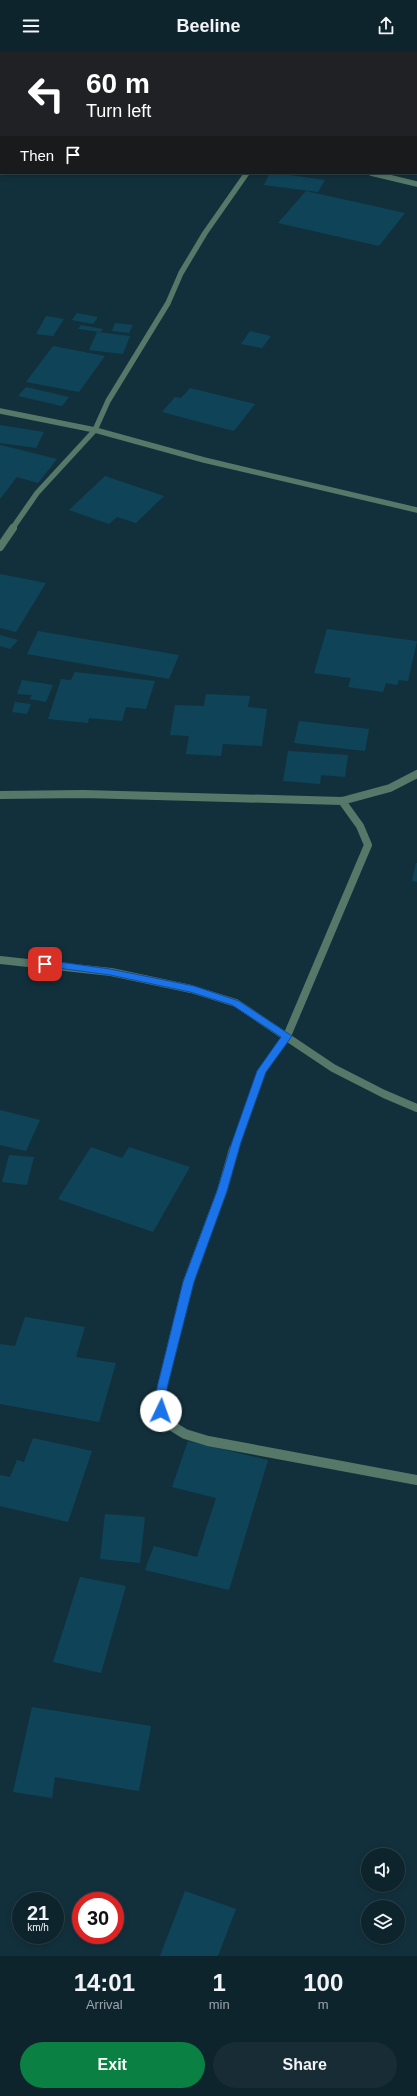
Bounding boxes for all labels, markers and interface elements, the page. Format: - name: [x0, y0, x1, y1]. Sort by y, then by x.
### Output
- icon: menu: [20, 15, 42, 37]
- icon: share: [375, 15, 397, 37]
- text: Beeline: [176, 16, 241, 36]
- icon: left: [20, 68, 72, 120]
- text: 60 m: [86, 68, 150, 99]
- text: Turn left: [86, 101, 151, 121]
- icon: arrive: [62, 144, 84, 166]
- text: Then: [20, 147, 54, 164]
- pin: [28, 947, 62, 981]
- icon: arrive: [34, 953, 56, 975]
- position arrow: [140, 1390, 182, 1432]
- map controls: [361, 1848, 405, 1944]
- button: sound: [361, 1848, 405, 1892]
- speed limit sign: 30: [72, 1892, 124, 1944]
- button: layers: [361, 1900, 405, 1944]
- text: 21: [27, 1902, 49, 1924]
- text: km/h: [27, 1922, 49, 1933]
- text: 14:01: [74, 1969, 135, 1996]
- text: 1: [212, 1969, 226, 1996]
- text: 100: [303, 1969, 343, 1996]
- text: Arrival: [86, 1997, 123, 2012]
- text: min: [209, 1997, 230, 2012]
- text: m: [318, 1997, 329, 2012]
- button: Exit: [20, 2042, 205, 2088]
- button: Share: [213, 2042, 397, 2088]

